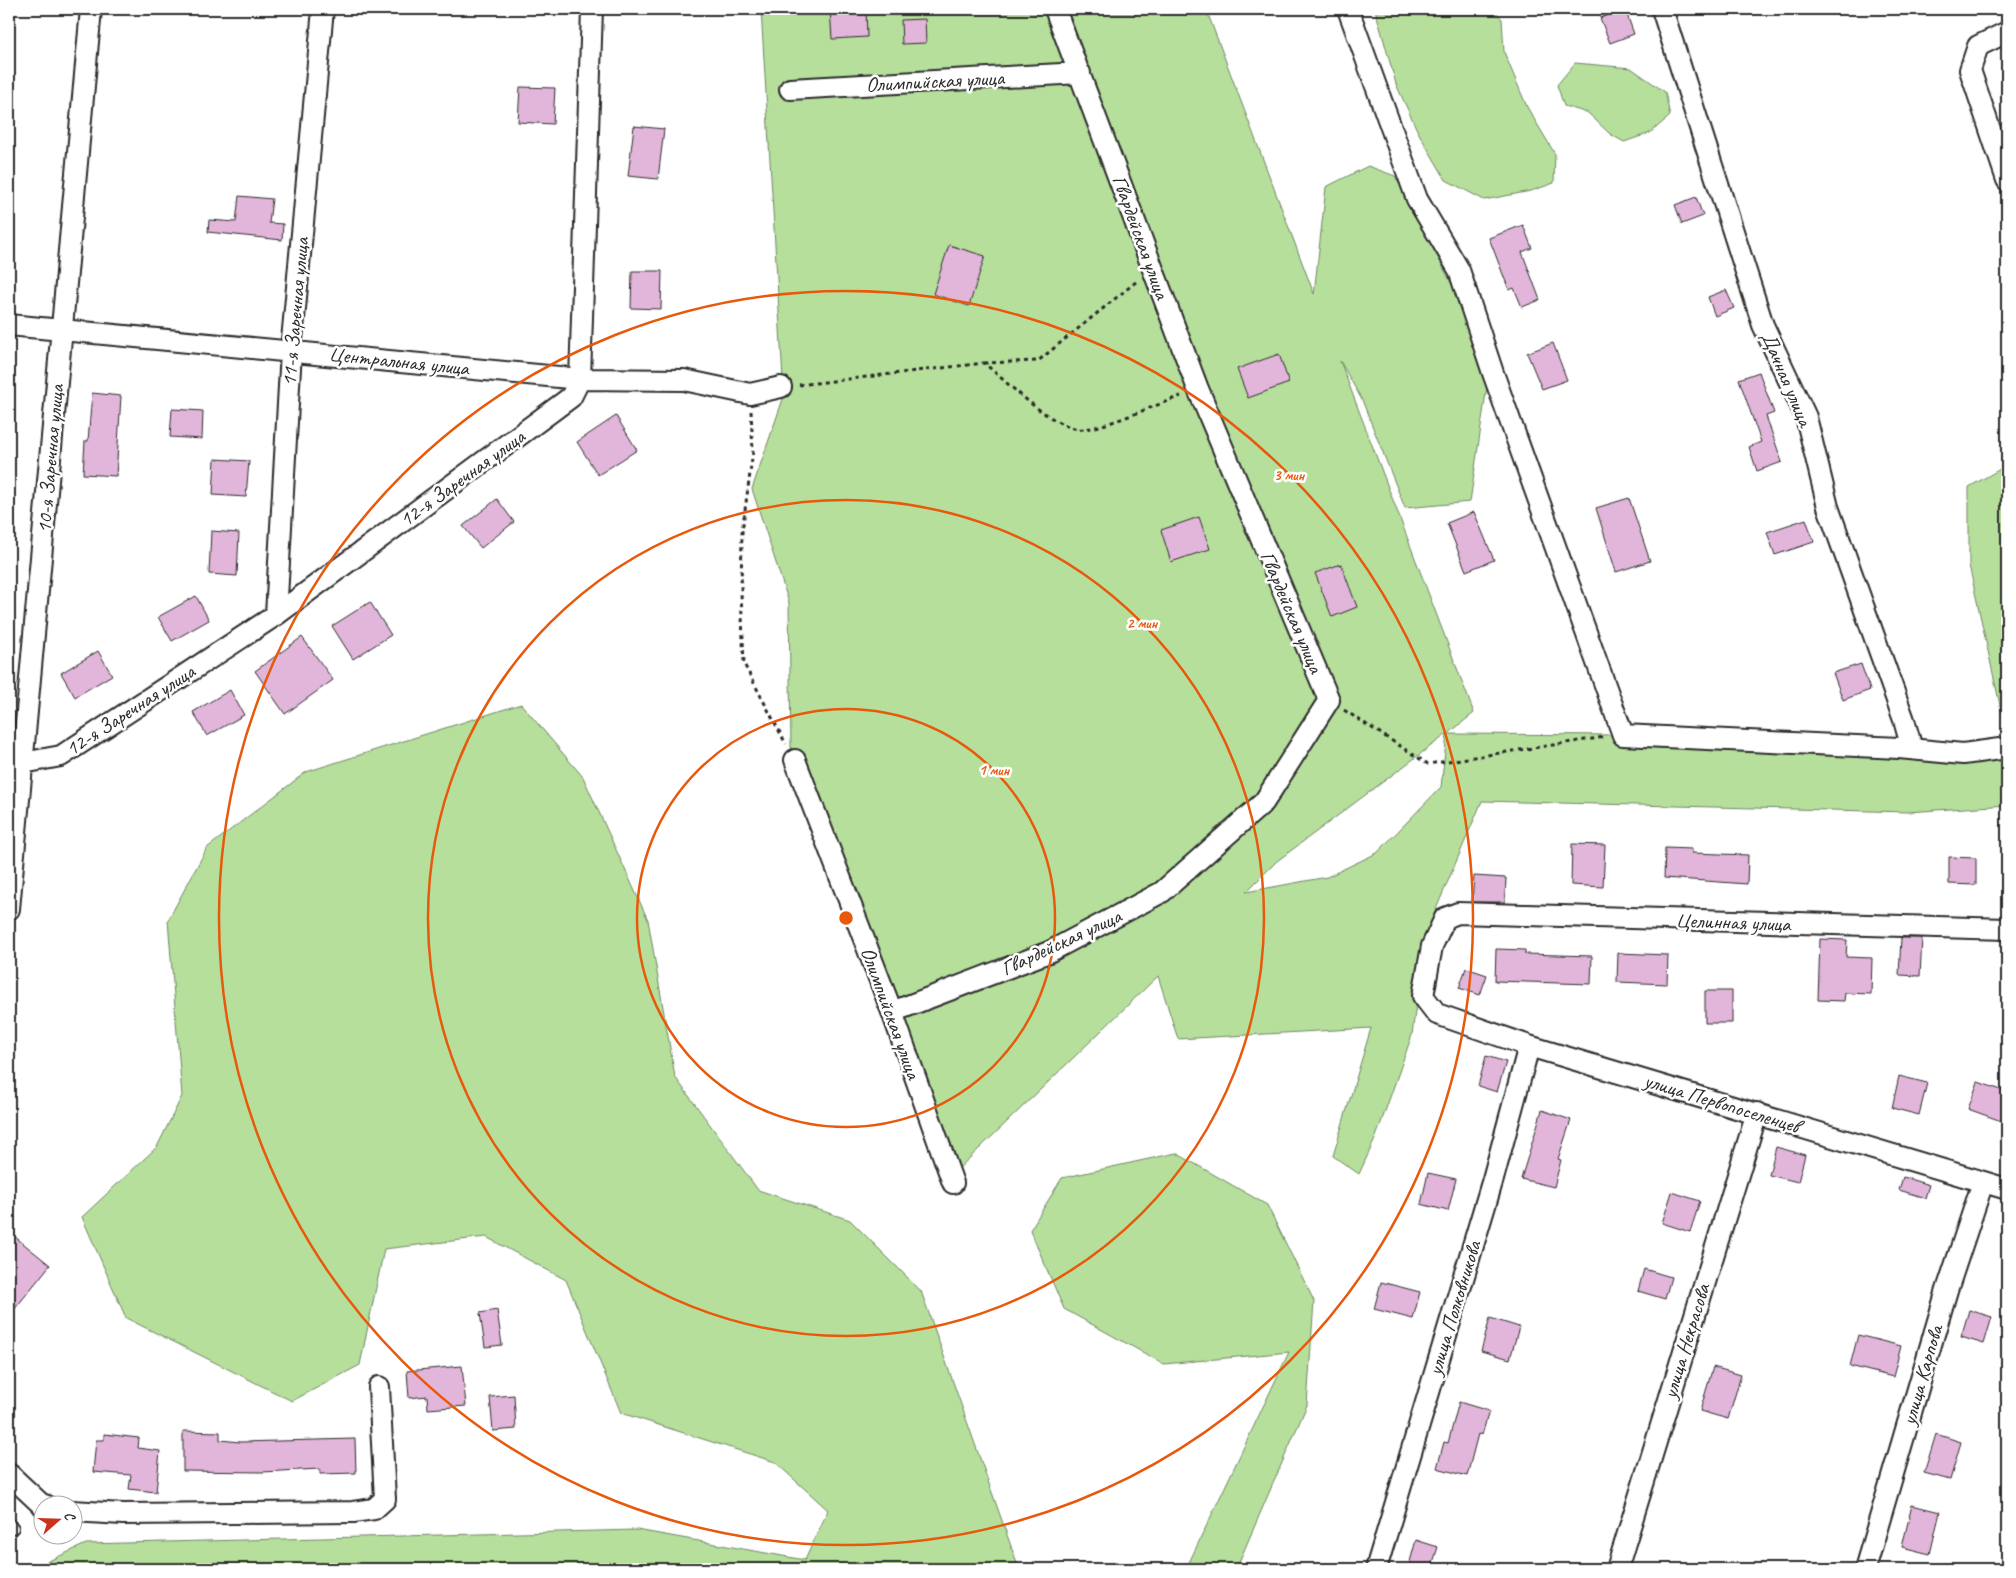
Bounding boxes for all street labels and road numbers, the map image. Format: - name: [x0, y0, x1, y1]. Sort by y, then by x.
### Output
- street label: Олимпийская улица: [865, 64, 1006, 98]
- street label: Гвардейская улица: [1107, 172, 1176, 304]
- street label: 11-я Заречная улица: [276, 235, 315, 387]
- street label: Дачная улица: [1755, 328, 1820, 432]
- street label: Центральная улица: [328, 341, 472, 381]
- street label: 10-я Заречная улица: [31, 382, 70, 534]
- street label: 12-я Заречная улица: [394, 423, 531, 532]
- street label: Гвардейская улица: [1255, 547, 1330, 678]
- street label: 12-я Заречная улица: [60, 658, 201, 761]
- street label: Гвардейская улица: [997, 902, 1127, 981]
- street label: Целинная улица: [1675, 907, 1793, 937]
- street label: Олимпийская улица: [855, 943, 927, 1084]
- street label: улица Первопоселенцев: [1639, 1066, 1807, 1140]
- street label: улица Полковникова: [1421, 1236, 1487, 1380]
- street label: улица Некрасова: [1656, 1279, 1716, 1403]
- street label: улица Карпова: [1895, 1320, 1949, 1430]

